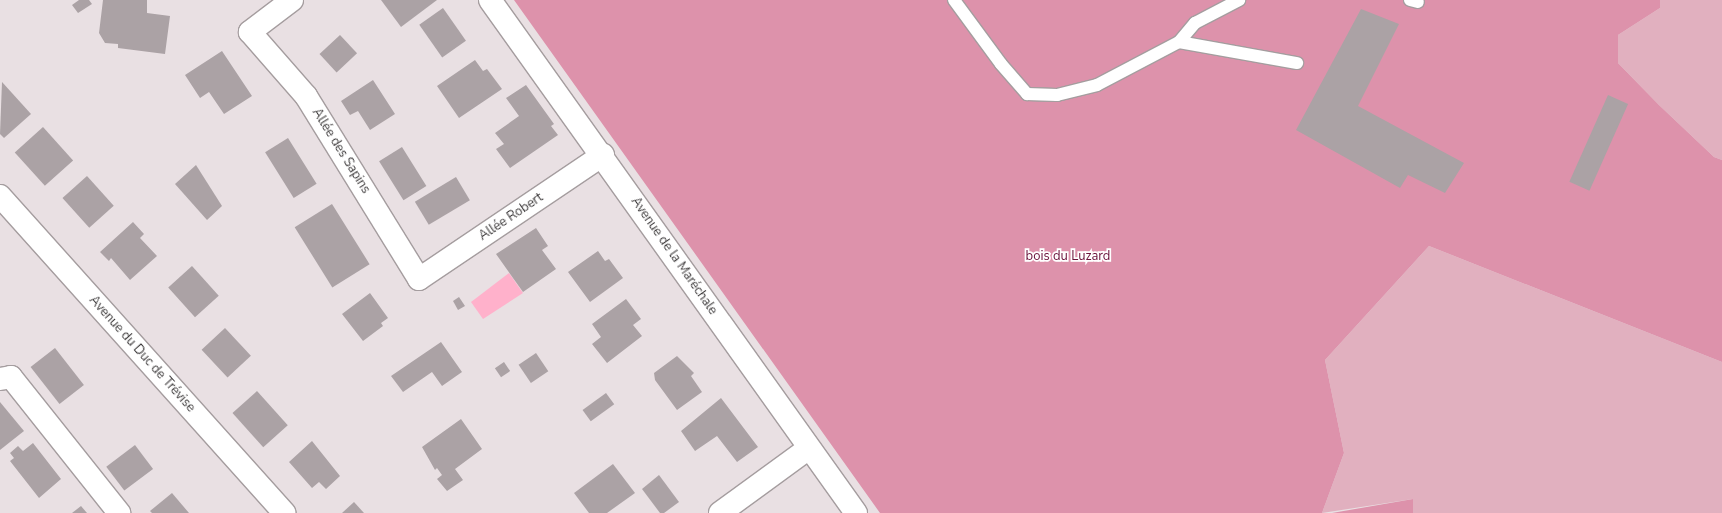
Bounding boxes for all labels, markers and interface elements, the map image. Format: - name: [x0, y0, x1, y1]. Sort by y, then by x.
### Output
- street label: Allée des Sapins: [309, 106, 373, 196]
- street label: Allée Robert: [476, 190, 546, 244]
- street label: Avenue de la Maréchale: [627, 194, 721, 318]
- park label: bois du Luzard: [1026, 248, 1110, 264]
- street label: Avenue du Duc de Trévise: [86, 293, 198, 415]

